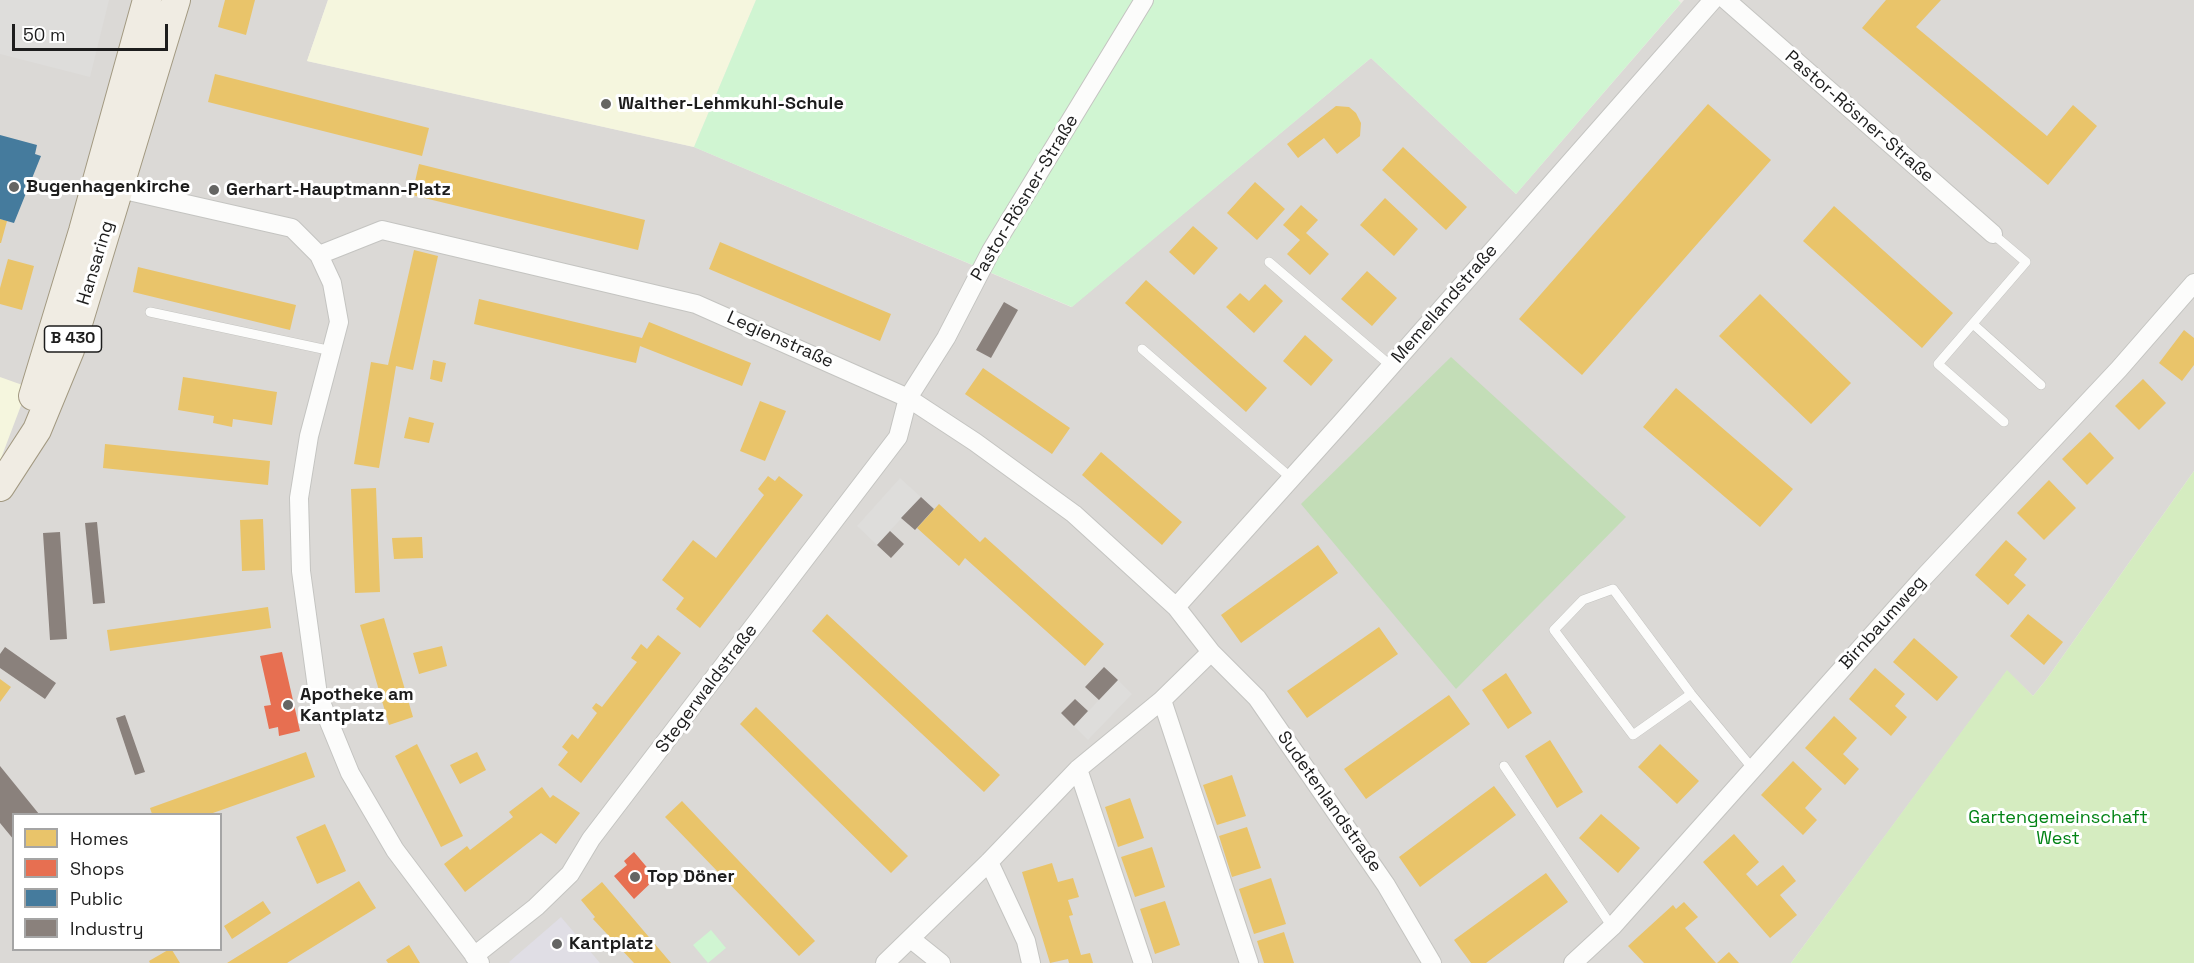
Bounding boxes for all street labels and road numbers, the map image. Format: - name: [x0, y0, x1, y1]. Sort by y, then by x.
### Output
- street label: Pastor-Rösner-Straße: [1780, 46, 1938, 188]
- street label: Pastor-Rösner-Straße: [967, 111, 1083, 285]
- street label: Hansaring: [73, 218, 119, 308]
- street label: Memellandstraße: [1387, 240, 1503, 368]
- street label: Legienstraße: [723, 307, 837, 373]
- road number: B 430: [44, 326, 101, 352]
- street label: Birnbaumweg: [1835, 572, 1931, 674]
- street label: Stegerwaldstraße: [652, 620, 762, 758]
- street label: Sudetenlandstraße: [1272, 727, 1386, 877]

